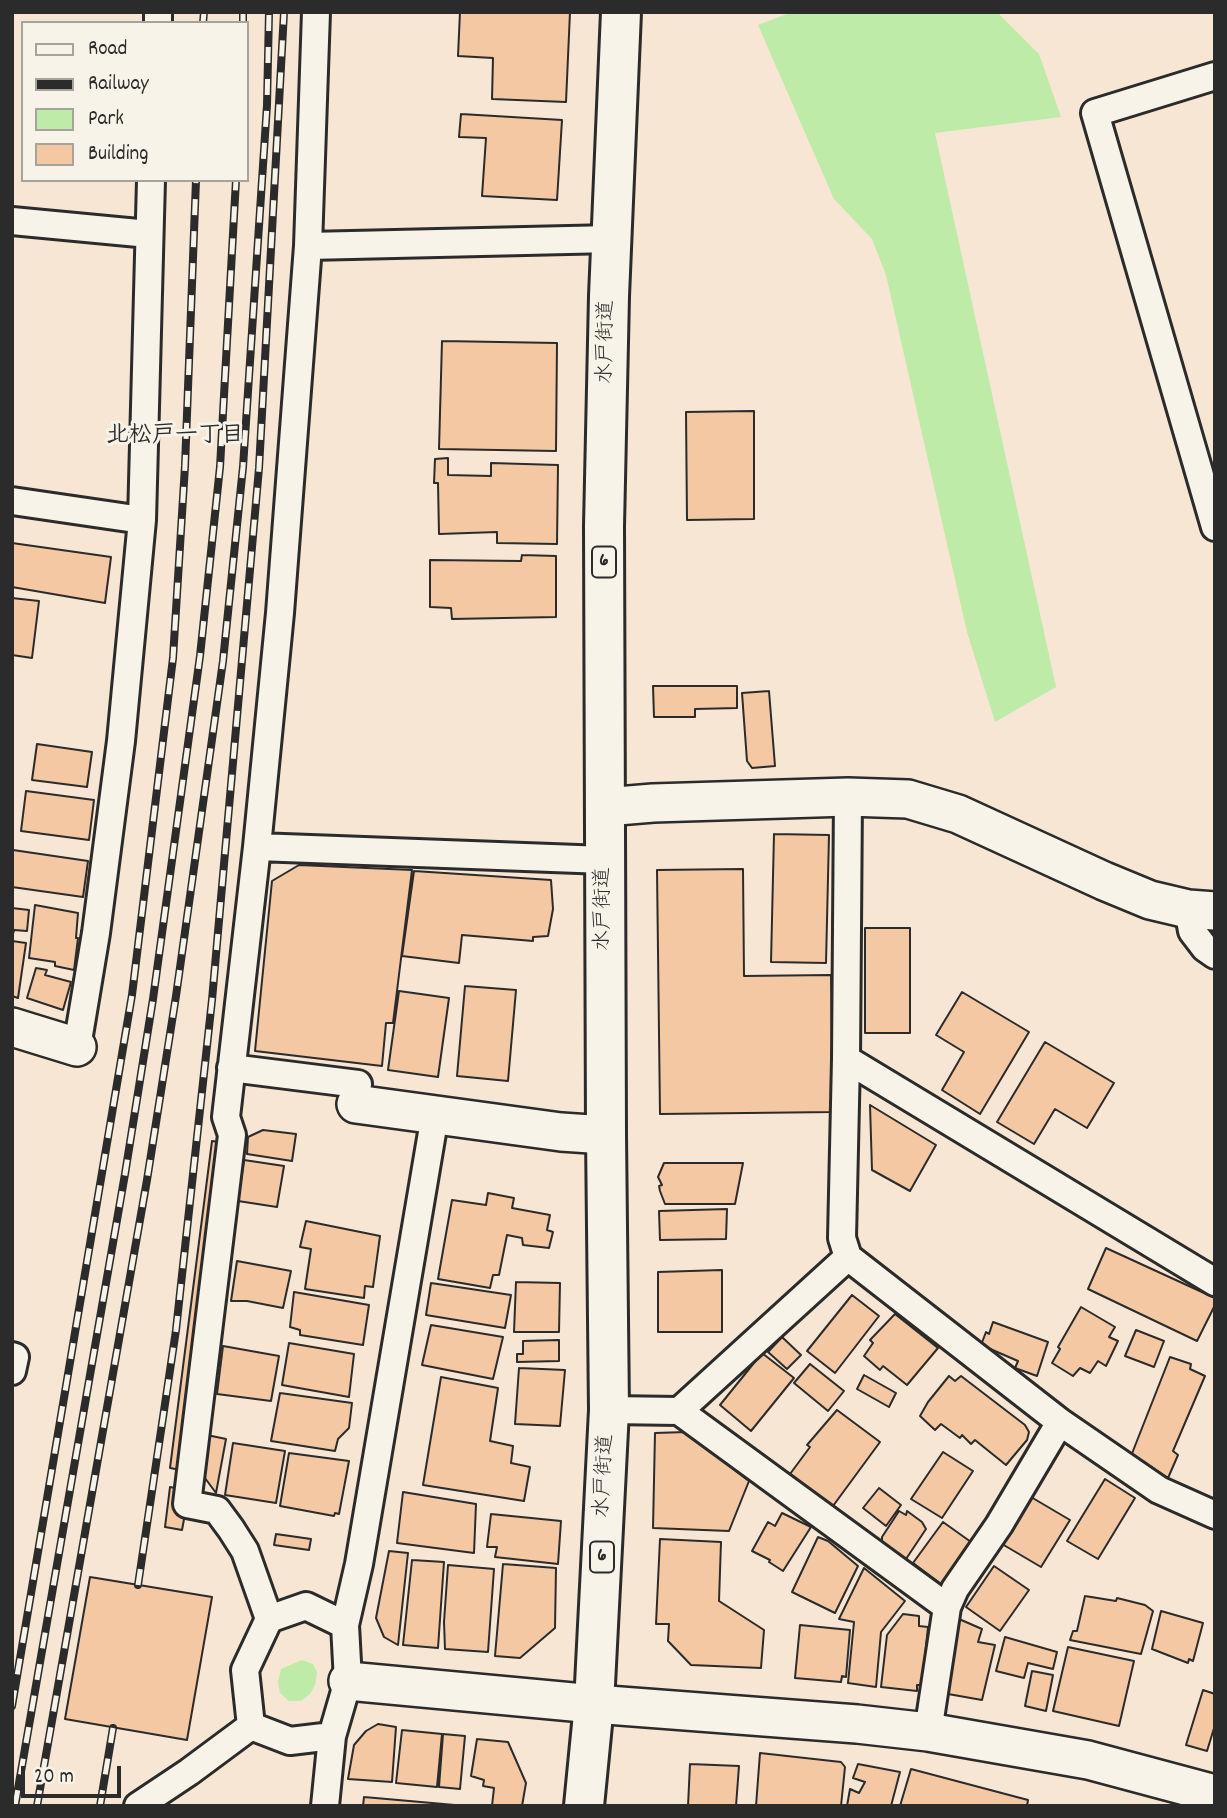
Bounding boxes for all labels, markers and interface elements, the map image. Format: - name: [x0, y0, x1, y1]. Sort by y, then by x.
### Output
- legend: [21, 21, 248, 182]
- text: Road: [88, 35, 127, 65]
- text: Railway: [88, 70, 149, 100]
- text: Park: [88, 105, 124, 135]
- text: Building: [88, 140, 148, 170]
- street label: 水戸街道: [595, 300, 621, 384]
- district label: 北松戸一丁目: [106, 424, 244, 452]
- road number: 6: [592, 547, 616, 578]
- street label: 水戸街道: [592, 867, 618, 951]
- street label: 水戸街道: [591, 1433, 621, 1519]
- road number: 6: [590, 1541, 614, 1572]
- scale bar: [24, 1752, 124, 1796]
- text: 20 m: [34, 1763, 74, 1793]

